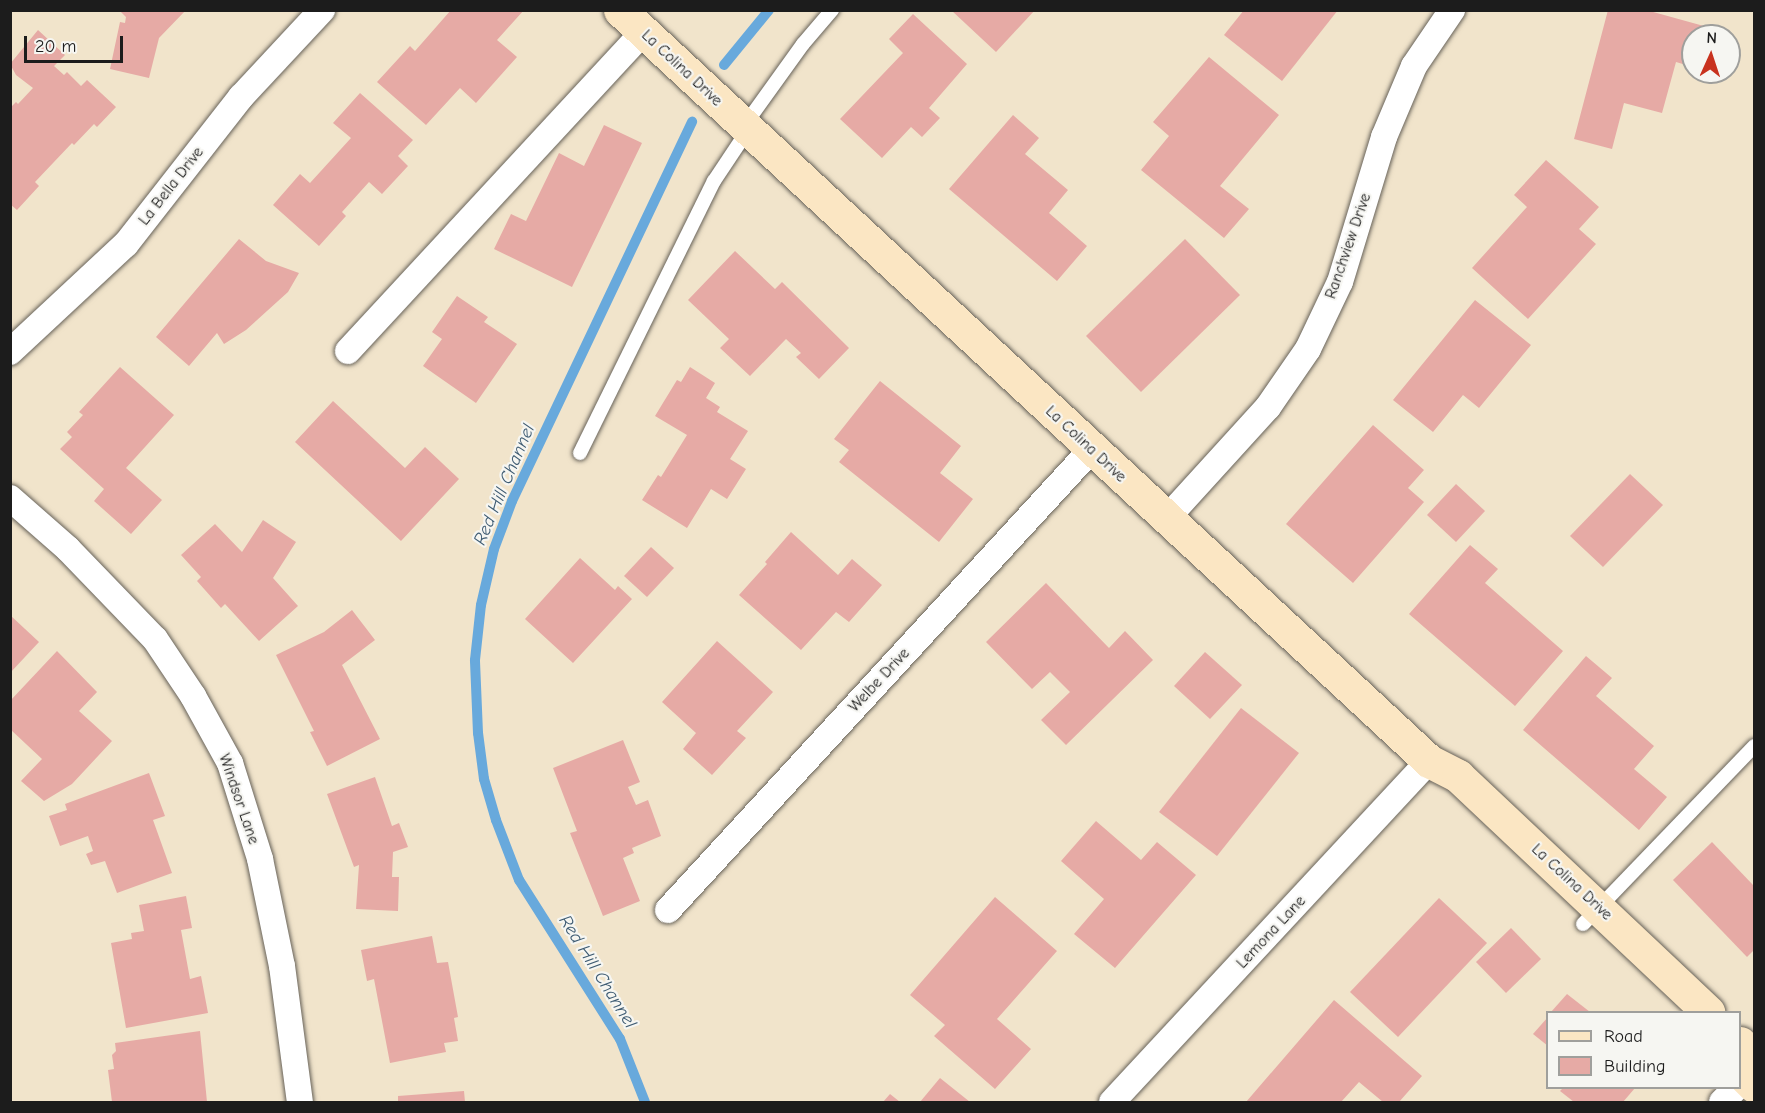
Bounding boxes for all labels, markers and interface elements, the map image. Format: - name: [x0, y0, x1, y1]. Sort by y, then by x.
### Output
- scale bar: [27, 24, 126, 62]
- north arrow: [1681, 24, 1741, 84]
- street label: La Colina Drive: [638, 26, 726, 110]
- text: N: [1706, 29, 1718, 47]
- text: 20 m: [35, 36, 76, 57]
- street label: La Bella Drive: [134, 143, 208, 229]
- street label: Ranchview Drive: [1321, 191, 1375, 301]
- street label: La Colina Drive: [1042, 402, 1130, 486]
- water label: Red Hill Channel: [470, 421, 540, 549]
- street label: Welbe Drive: [844, 644, 914, 716]
- street label: Windsor Lane: [215, 751, 263, 847]
- street label: La Colina Drive: [1528, 840, 1616, 924]
- street label: Lemona Lane: [1232, 892, 1310, 972]
- water label: Red Hill Channel: [554, 911, 640, 1033]
- legend: [1546, 1011, 1741, 1089]
- text: Road: [1604, 1026, 1643, 1047]
- text: Building: [1604, 1056, 1666, 1077]

